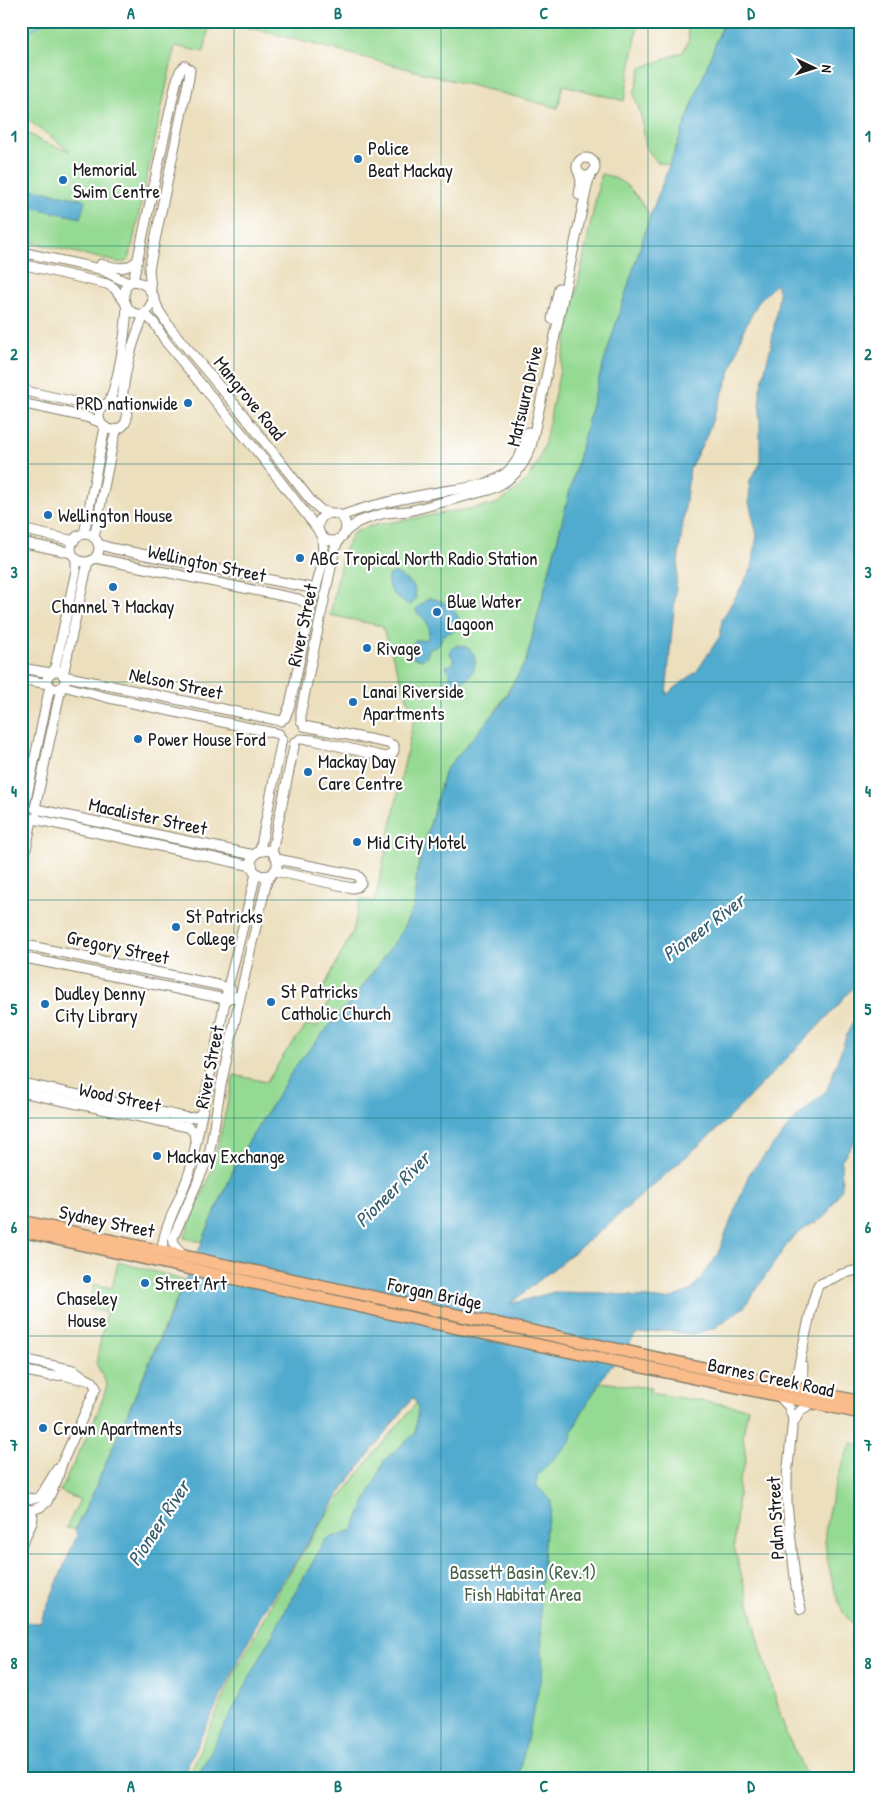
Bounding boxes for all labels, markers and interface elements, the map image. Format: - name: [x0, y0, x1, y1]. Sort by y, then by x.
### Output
- text: A: [127, 2, 135, 24]
- text: B: [334, 2, 342, 24]
- text: C: [540, 2, 549, 24]
- text: D: [747, 2, 755, 24]
- north arrow: [790, 42, 840, 92]
- text: N: [818, 65, 837, 74]
- text: 1: [11, 125, 17, 147]
- text: 1: [865, 125, 871, 147]
- place label: Police Beat Mackay: [368, 135, 453, 183]
- marker: Police Beat Mackay: [352, 153, 364, 165]
- place label: Memorial Swim Centre: [73, 156, 160, 204]
- marker: Memorial Swim Centre: [57, 174, 69, 186]
- text: 2: [10, 343, 18, 365]
- street label: Matsuura Drive: [500, 343, 548, 449]
- text: 2: [864, 343, 872, 365]
- street label: Mangrove Road: [208, 350, 292, 446]
- place label: PRD nationwide: [76, 390, 178, 416]
- marker: PRD nationwide: [182, 397, 194, 409]
- place label: Wellington House: [58, 502, 173, 528]
- marker: Wellington House: [42, 509, 54, 521]
- street label: Wellington Street: [146, 538, 269, 588]
- place label: ABC Tropical North Radio Station: [310, 545, 538, 571]
- marker: ABC Tropical North Radio Station: [294, 552, 306, 564]
- text: 3: [10, 561, 18, 583]
- text: 3: [864, 561, 872, 583]
- marker: Channel 7 Mackay: [107, 581, 119, 593]
- street label: River Street: [281, 581, 324, 669]
- place label: Blue Water Lagoon: [447, 588, 522, 636]
- place label: Channel 7 Mackay: [51, 593, 175, 619]
- marker: Blue Water Lagoon: [431, 606, 443, 618]
- place label: Rivage: [377, 635, 421, 661]
- marker: Rivage: [361, 642, 373, 654]
- street label: Nelson Street: [127, 660, 226, 706]
- place label: Lanai Riverside Apartments: [363, 678, 465, 726]
- marker: Lanai Riverside Apartments: [347, 696, 359, 708]
- place label: Power House Ford: [148, 726, 266, 752]
- marker: Power House Ford: [132, 733, 144, 745]
- place label: Mackay Day Care Centre: [318, 748, 404, 796]
- marker: Mackay Day Care Centre: [302, 766, 314, 778]
- text: 4: [11, 780, 17, 802]
- text: 4: [865, 780, 871, 802]
- street label: Macalister Street: [87, 791, 210, 841]
- place label: Mid City Motel: [367, 829, 467, 855]
- marker: Mid City Motel: [351, 836, 363, 848]
- water label: Pioneer River: [656, 886, 752, 967]
- place label: St Patricks College: [186, 903, 263, 951]
- marker: St Patricks College: [170, 921, 182, 933]
- street label: Gregory Street: [64, 923, 172, 971]
- place label: St Patricks Catholic Church: [281, 978, 391, 1026]
- place label: Dudley Denny City Library: [55, 980, 146, 1028]
- marker: St Patricks Catholic Church: [265, 996, 277, 1008]
- text: 5: [11, 998, 18, 1020]
- marker: Dudley Denny City Library: [39, 998, 51, 1010]
- text: 5: [865, 998, 872, 1020]
- street label: River Street: [188, 1023, 230, 1111]
- street label: Wood Street: [77, 1076, 164, 1118]
- place label: Mackay Exchange: [167, 1143, 286, 1169]
- water label: Pioneer River: [348, 1144, 437, 1233]
- marker: Mackay Exchange: [151, 1150, 163, 1162]
- street label: Sydney Street: [57, 1198, 158, 1244]
- text: 6: [11, 1216, 18, 1238]
- text: 6: [865, 1216, 872, 1238]
- place label: Street Art: [155, 1270, 227, 1296]
- street label: Forgan Bridge: [385, 1270, 485, 1316]
- marker: Chaseley House: [81, 1273, 93, 1285]
- marker: Street Art: [139, 1277, 151, 1289]
- place label: Chaseley House: [56, 1285, 118, 1333]
- street label: Barnes Creek Road: [705, 1351, 837, 1403]
- place label: Crown Apartments: [53, 1415, 182, 1441]
- marker: Crown Apartments: [37, 1422, 49, 1434]
- text: 7: [9, 1434, 18, 1456]
- text: 7: [863, 1434, 872, 1456]
- water label: Pioneer River: [120, 1473, 197, 1571]
- street label: Palm Street: [760, 1475, 790, 1560]
- park label: Bassett Basin (Rev.1) Fish Habitat Area: [450, 1559, 596, 1607]
- text: 8: [11, 1652, 18, 1674]
- text: 8: [865, 1652, 872, 1674]
- text: A: [127, 1775, 135, 1797]
- text: B: [334, 1775, 342, 1797]
- text: C: [540, 1775, 549, 1797]
- text: D: [747, 1775, 755, 1797]

